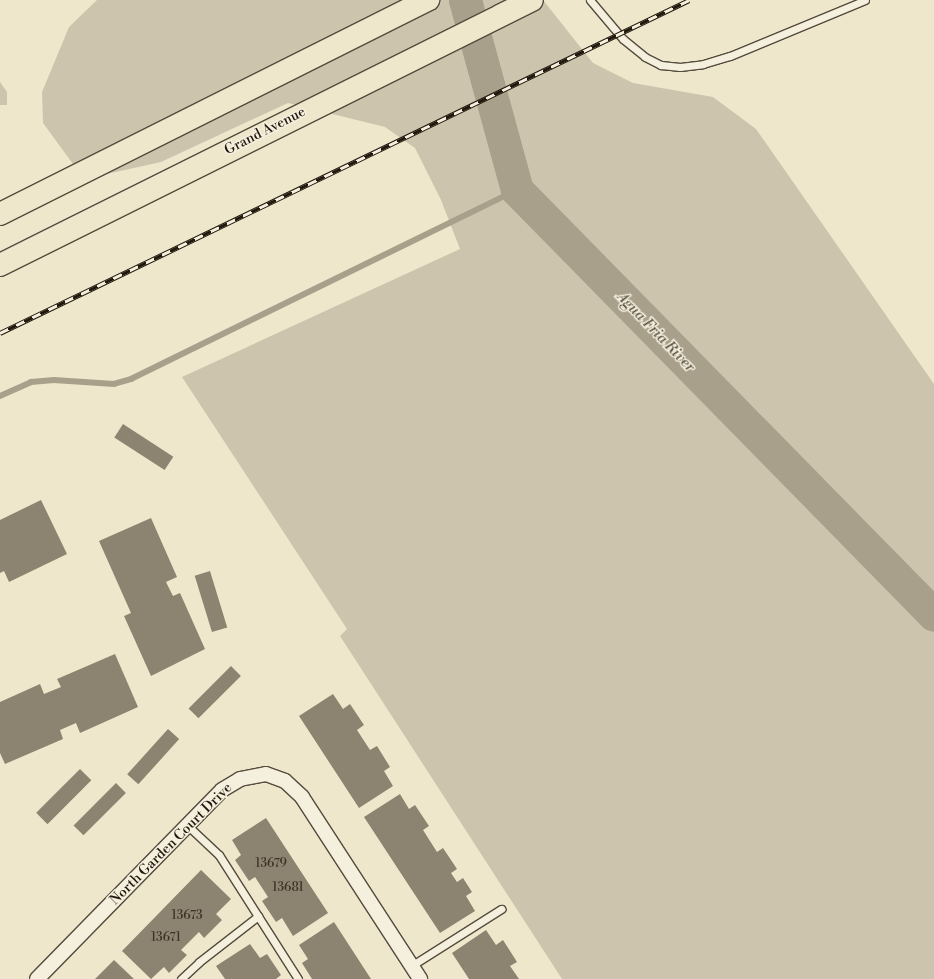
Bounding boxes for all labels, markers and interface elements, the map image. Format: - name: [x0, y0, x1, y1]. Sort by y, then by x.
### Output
- street label: Grand Avenue: [222, 103, 308, 159]
- water label: Agua Fria River: [613, 288, 699, 376]
- street label: North Garden Court Drive: [106, 779, 236, 909]
- house number: 13679: [255, 857, 287, 871]
- house number: 13681: [272, 881, 304, 895]
- house number: 13673: [171, 909, 203, 923]
- house number: 13671: [151, 931, 181, 945]

